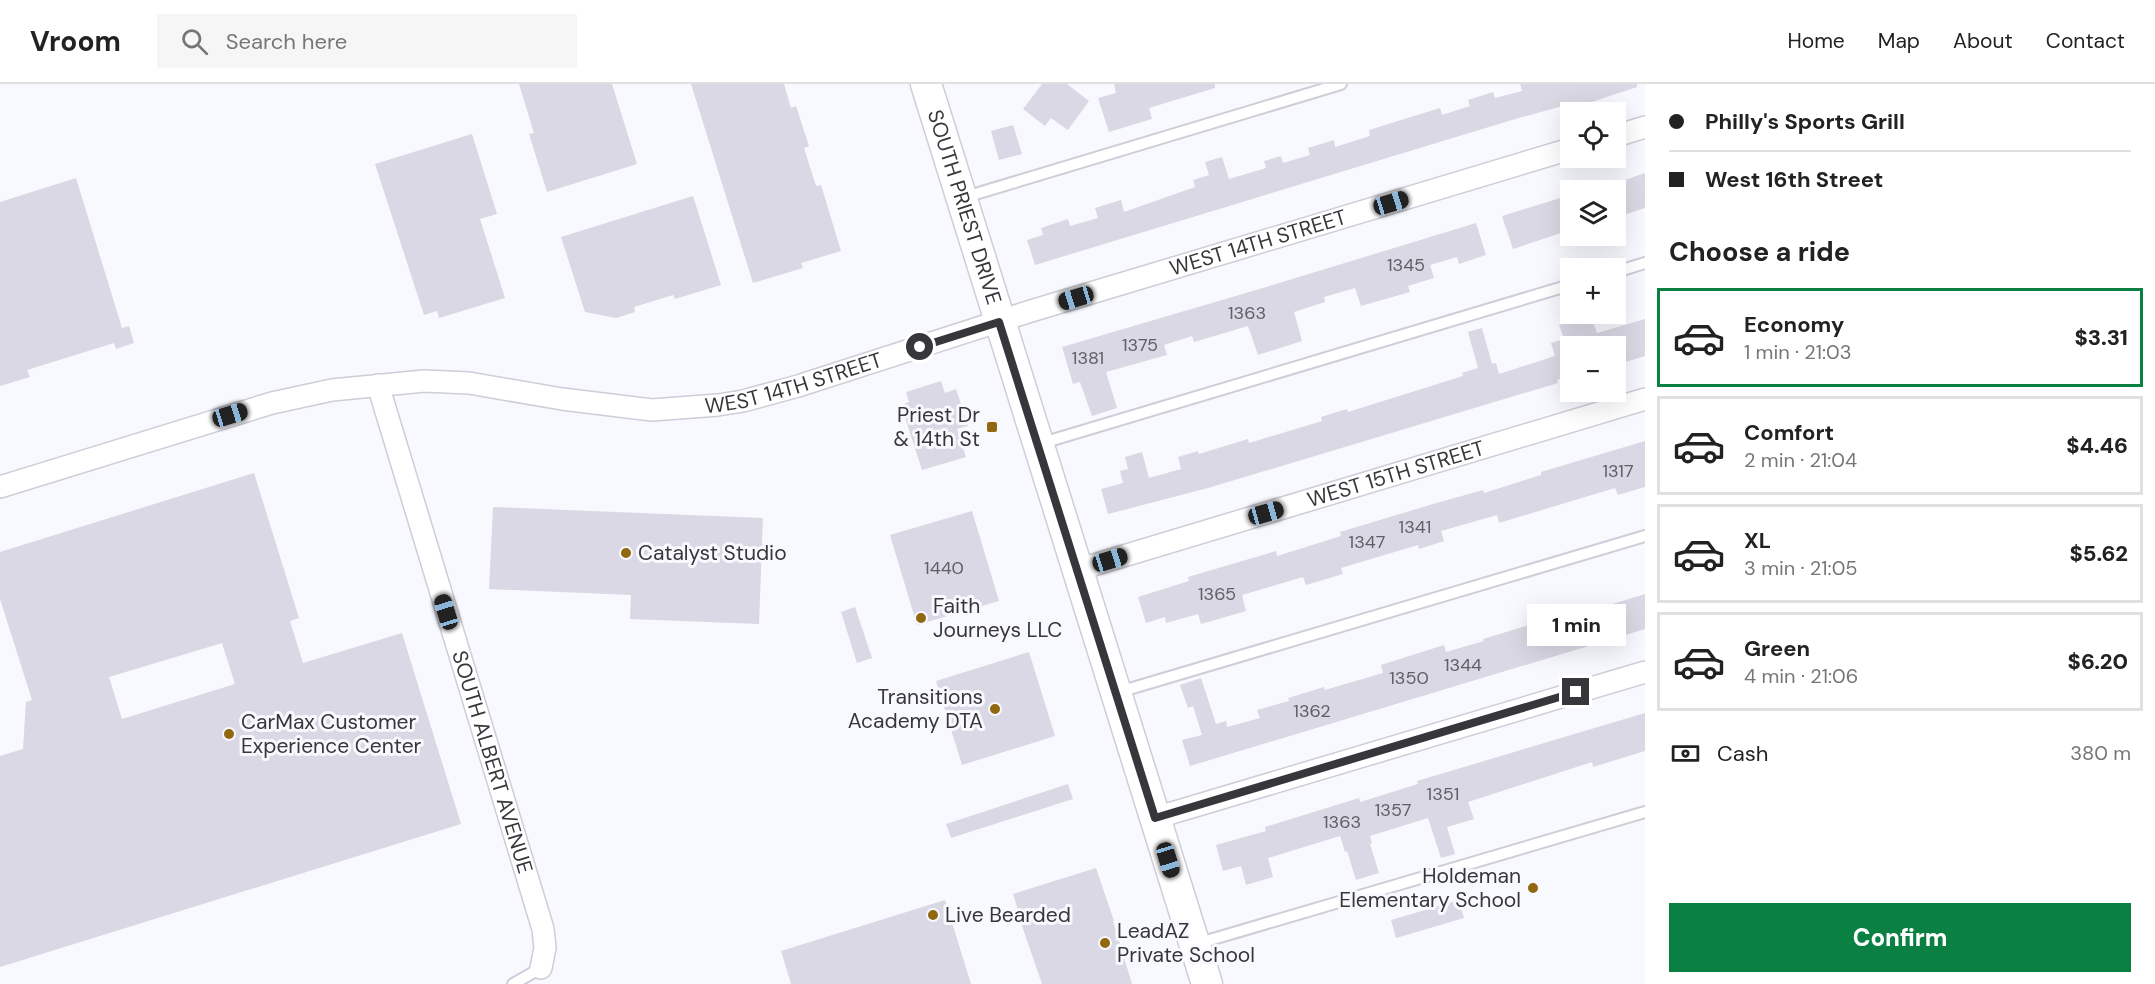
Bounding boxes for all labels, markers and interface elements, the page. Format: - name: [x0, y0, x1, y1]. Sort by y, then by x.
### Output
- search box: [157, 14, 577, 68]
- text: Vroom: [30, 23, 121, 60]
- icon: search: [178, 25, 211, 58]
- text: Search here: [226, 27, 347, 56]
- text: Home: [1787, 27, 1845, 55]
- text: Map: [1878, 27, 1920, 55]
- text: About: [1953, 27, 2013, 55]
- text: Contact: [2046, 27, 2125, 55]
- map controls: [1560, 102, 1626, 402]
- button: locate: [1560, 102, 1626, 168]
- street label: SOUTH PRIEST DRIVE: [921, 106, 1008, 308]
- text: Philly's Sports Grill: [1705, 107, 1905, 136]
- text: West 16th Street: [1705, 165, 1883, 194]
- button: layers: [1560, 180, 1626, 246]
- car: [1371, 189, 1411, 217]
- street label: WEST 14TH STREET: [1166, 203, 1350, 283]
- text: Choose a ride: [1669, 234, 1850, 269]
- house number: 1345: [1387, 253, 1425, 277]
- button: +: [1560, 258, 1626, 324]
- car: [1056, 284, 1096, 312]
- house number: 1363: [1228, 301, 1266, 325]
- text: Economy: [1744, 310, 1844, 339]
- icon: car: [1672, 311, 1726, 365]
- text: $3.31: [2074, 323, 2128, 352]
- route start: [906, 333, 933, 360]
- house number: 1375: [1122, 333, 1158, 357]
- button: −: [1560, 336, 1626, 402]
- text: 1 min · 21:03: [1744, 339, 1852, 365]
- street label: WEST 14TH STREET: [704, 346, 886, 420]
- house number: 1381: [1072, 346, 1104, 370]
- car: [210, 401, 250, 429]
- place label: Priest Dr & 14th St: [893, 401, 980, 453]
- text: Comfort: [1744, 418, 1834, 447]
- icon: car: [1672, 419, 1726, 473]
- marker: Priest Dr & 14th St: [985, 420, 999, 434]
- text: $4.46: [2066, 431, 2128, 460]
- street label: WEST 15TH STREET: [1304, 434, 1488, 514]
- text: 2 min · 21:04: [1744, 447, 1857, 473]
- house number: 1317: [1602, 459, 1634, 483]
- car: [1246, 499, 1286, 527]
- house number: 1341: [1399, 515, 1431, 539]
- text: XL: [1744, 526, 1771, 555]
- icon: car: [1672, 527, 1726, 581]
- house number: 1347: [1349, 530, 1385, 554]
- place label: Catalyst Studio: [638, 539, 787, 567]
- text: $5.62: [2069, 539, 2128, 568]
- marker: Catalyst Studio: [619, 546, 633, 560]
- car: [1090, 546, 1130, 574]
- text: 3 min · 21:05: [1744, 555, 1858, 581]
- house number: 1440: [924, 556, 964, 580]
- house number: 1365: [1198, 582, 1236, 606]
- car: [432, 592, 460, 632]
- place label: Faith Journeys LLC: [933, 592, 1062, 644]
- callout: 1 min: [1526, 605, 1626, 647]
- marker: Faith Journeys LLC: [914, 611, 928, 625]
- text: 1 min: [1552, 612, 1601, 638]
- text: Green: [1744, 634, 1810, 663]
- icon: car: [1672, 635, 1726, 689]
- street label: SOUTH ALBERT AVENUE: [445, 647, 539, 877]
- text: $6.20: [2068, 647, 2128, 676]
- house number: 1344: [1444, 653, 1482, 677]
- text: 4 min · 21:06: [1744, 663, 1858, 689]
- house number: 1350: [1389, 666, 1429, 690]
- route end: [1562, 678, 1589, 705]
- place label: Transitions Academy DTA: [848, 683, 983, 735]
- house number: 1362: [1293, 699, 1331, 723]
- marker: Transitions Academy DTA: [988, 702, 1002, 716]
- place label: CarMax Customer Experience Center: [241, 708, 422, 760]
- marker: CarMax Customer Experience Center: [222, 727, 236, 741]
- icon: cash: [1669, 737, 1702, 770]
- text: Cash: [1717, 739, 1768, 768]
- text: 380 m: [2070, 740, 2131, 766]
- house number: 1351: [1427, 782, 1459, 806]
- house number: 1357: [1375, 798, 1411, 822]
- house number: 1363: [1323, 810, 1361, 834]
- car: [1154, 840, 1182, 880]
- place label: Holdeman Elementary School: [1339, 862, 1521, 914]
- marker: Holdeman Elementary School: [1526, 881, 1540, 895]
- place label: Live Bearded: [945, 901, 1071, 929]
- button: Confirm: [1669, 903, 2131, 972]
- marker: Live Bearded: [926, 908, 940, 922]
- place label: LeadAZ Private School: [1117, 917, 1255, 969]
- marker: LeadAZ Private School: [1098, 936, 1112, 950]

